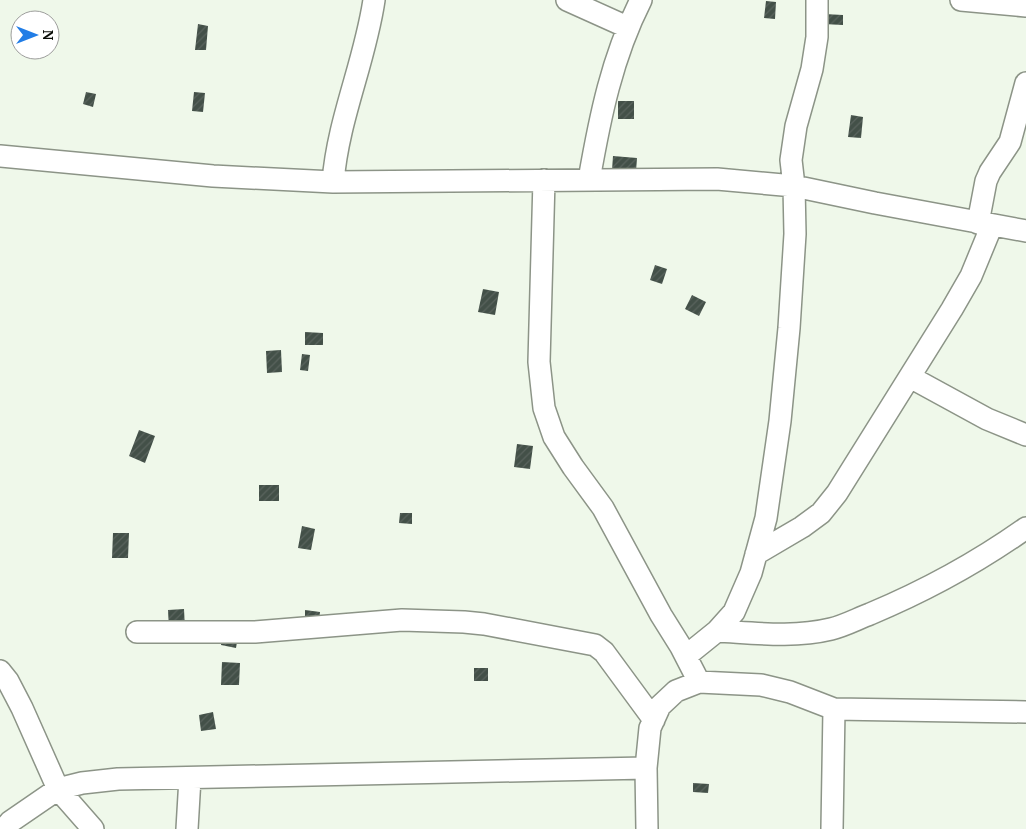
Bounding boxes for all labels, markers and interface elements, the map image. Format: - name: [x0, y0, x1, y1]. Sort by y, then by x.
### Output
- north arrow: [10, 10, 60, 60]
- text: N: [39, 30, 58, 41]

